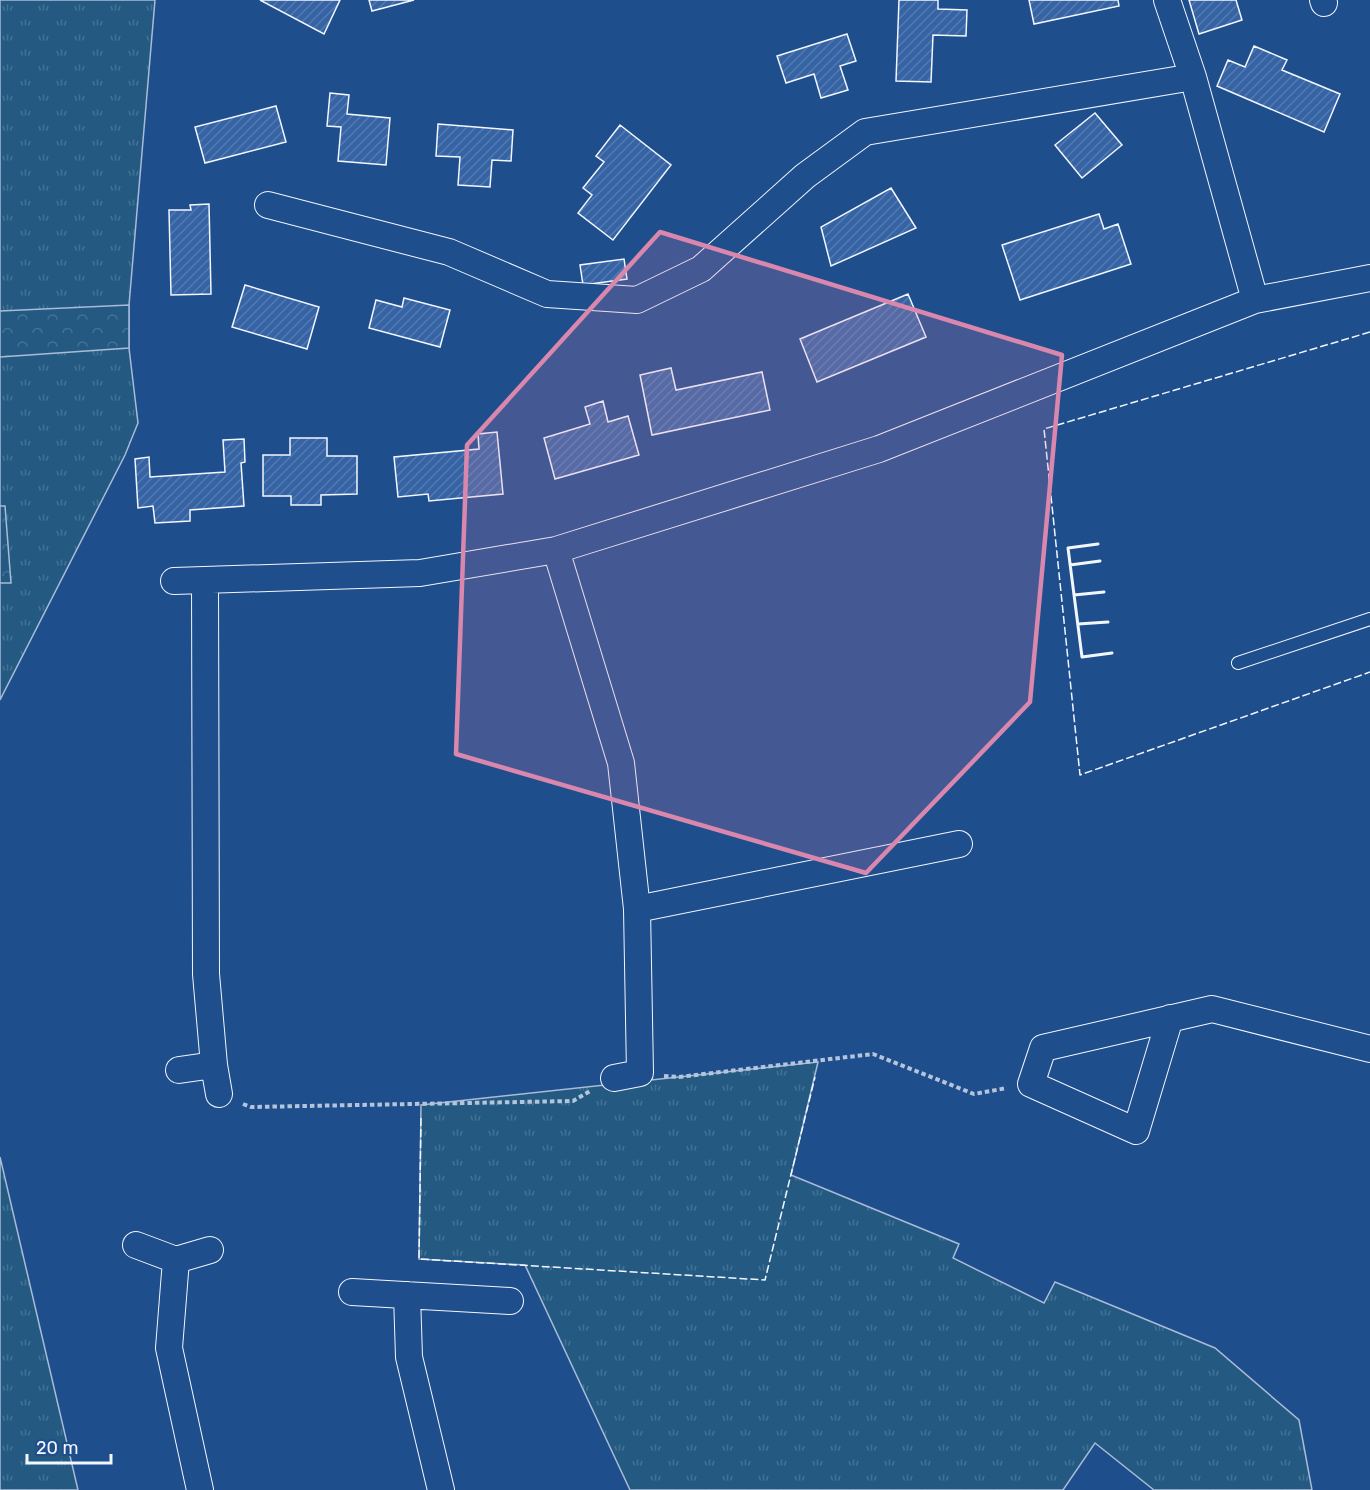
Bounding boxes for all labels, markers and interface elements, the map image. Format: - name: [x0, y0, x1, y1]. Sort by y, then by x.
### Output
- scale bar: [27, 1427, 111, 1465]
- text: 20 m: [36, 1437, 78, 1459]

